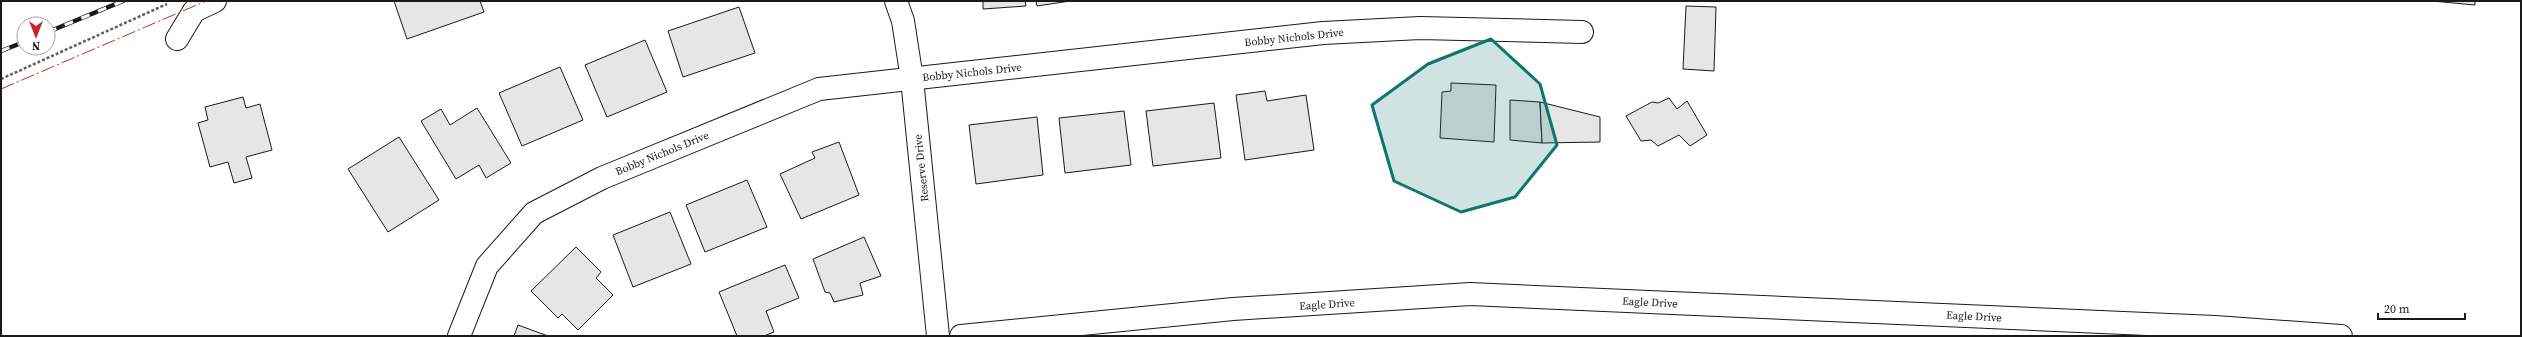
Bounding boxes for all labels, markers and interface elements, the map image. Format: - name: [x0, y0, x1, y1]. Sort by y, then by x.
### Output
- north arrow: [16, 16, 56, 56]
- street label: Bobby Nichols Drive: [1244, 25, 1345, 50]
- text: N: [32, 38, 40, 53]
- street label: Bobby Nichols Drive: [922, 60, 1023, 85]
- street label: Bobby Nichols Drive: [613, 128, 712, 179]
- street label: Reserve Drive: [910, 133, 933, 202]
- street label: Eagle Drive: [1622, 294, 1679, 311]
- street label: Eagle Drive: [1299, 295, 1356, 314]
- scale bar: [2378, 295, 2465, 321]
- text: 20 m: [2384, 301, 2410, 317]
- street label: Eagle Drive: [1946, 308, 2003, 325]

